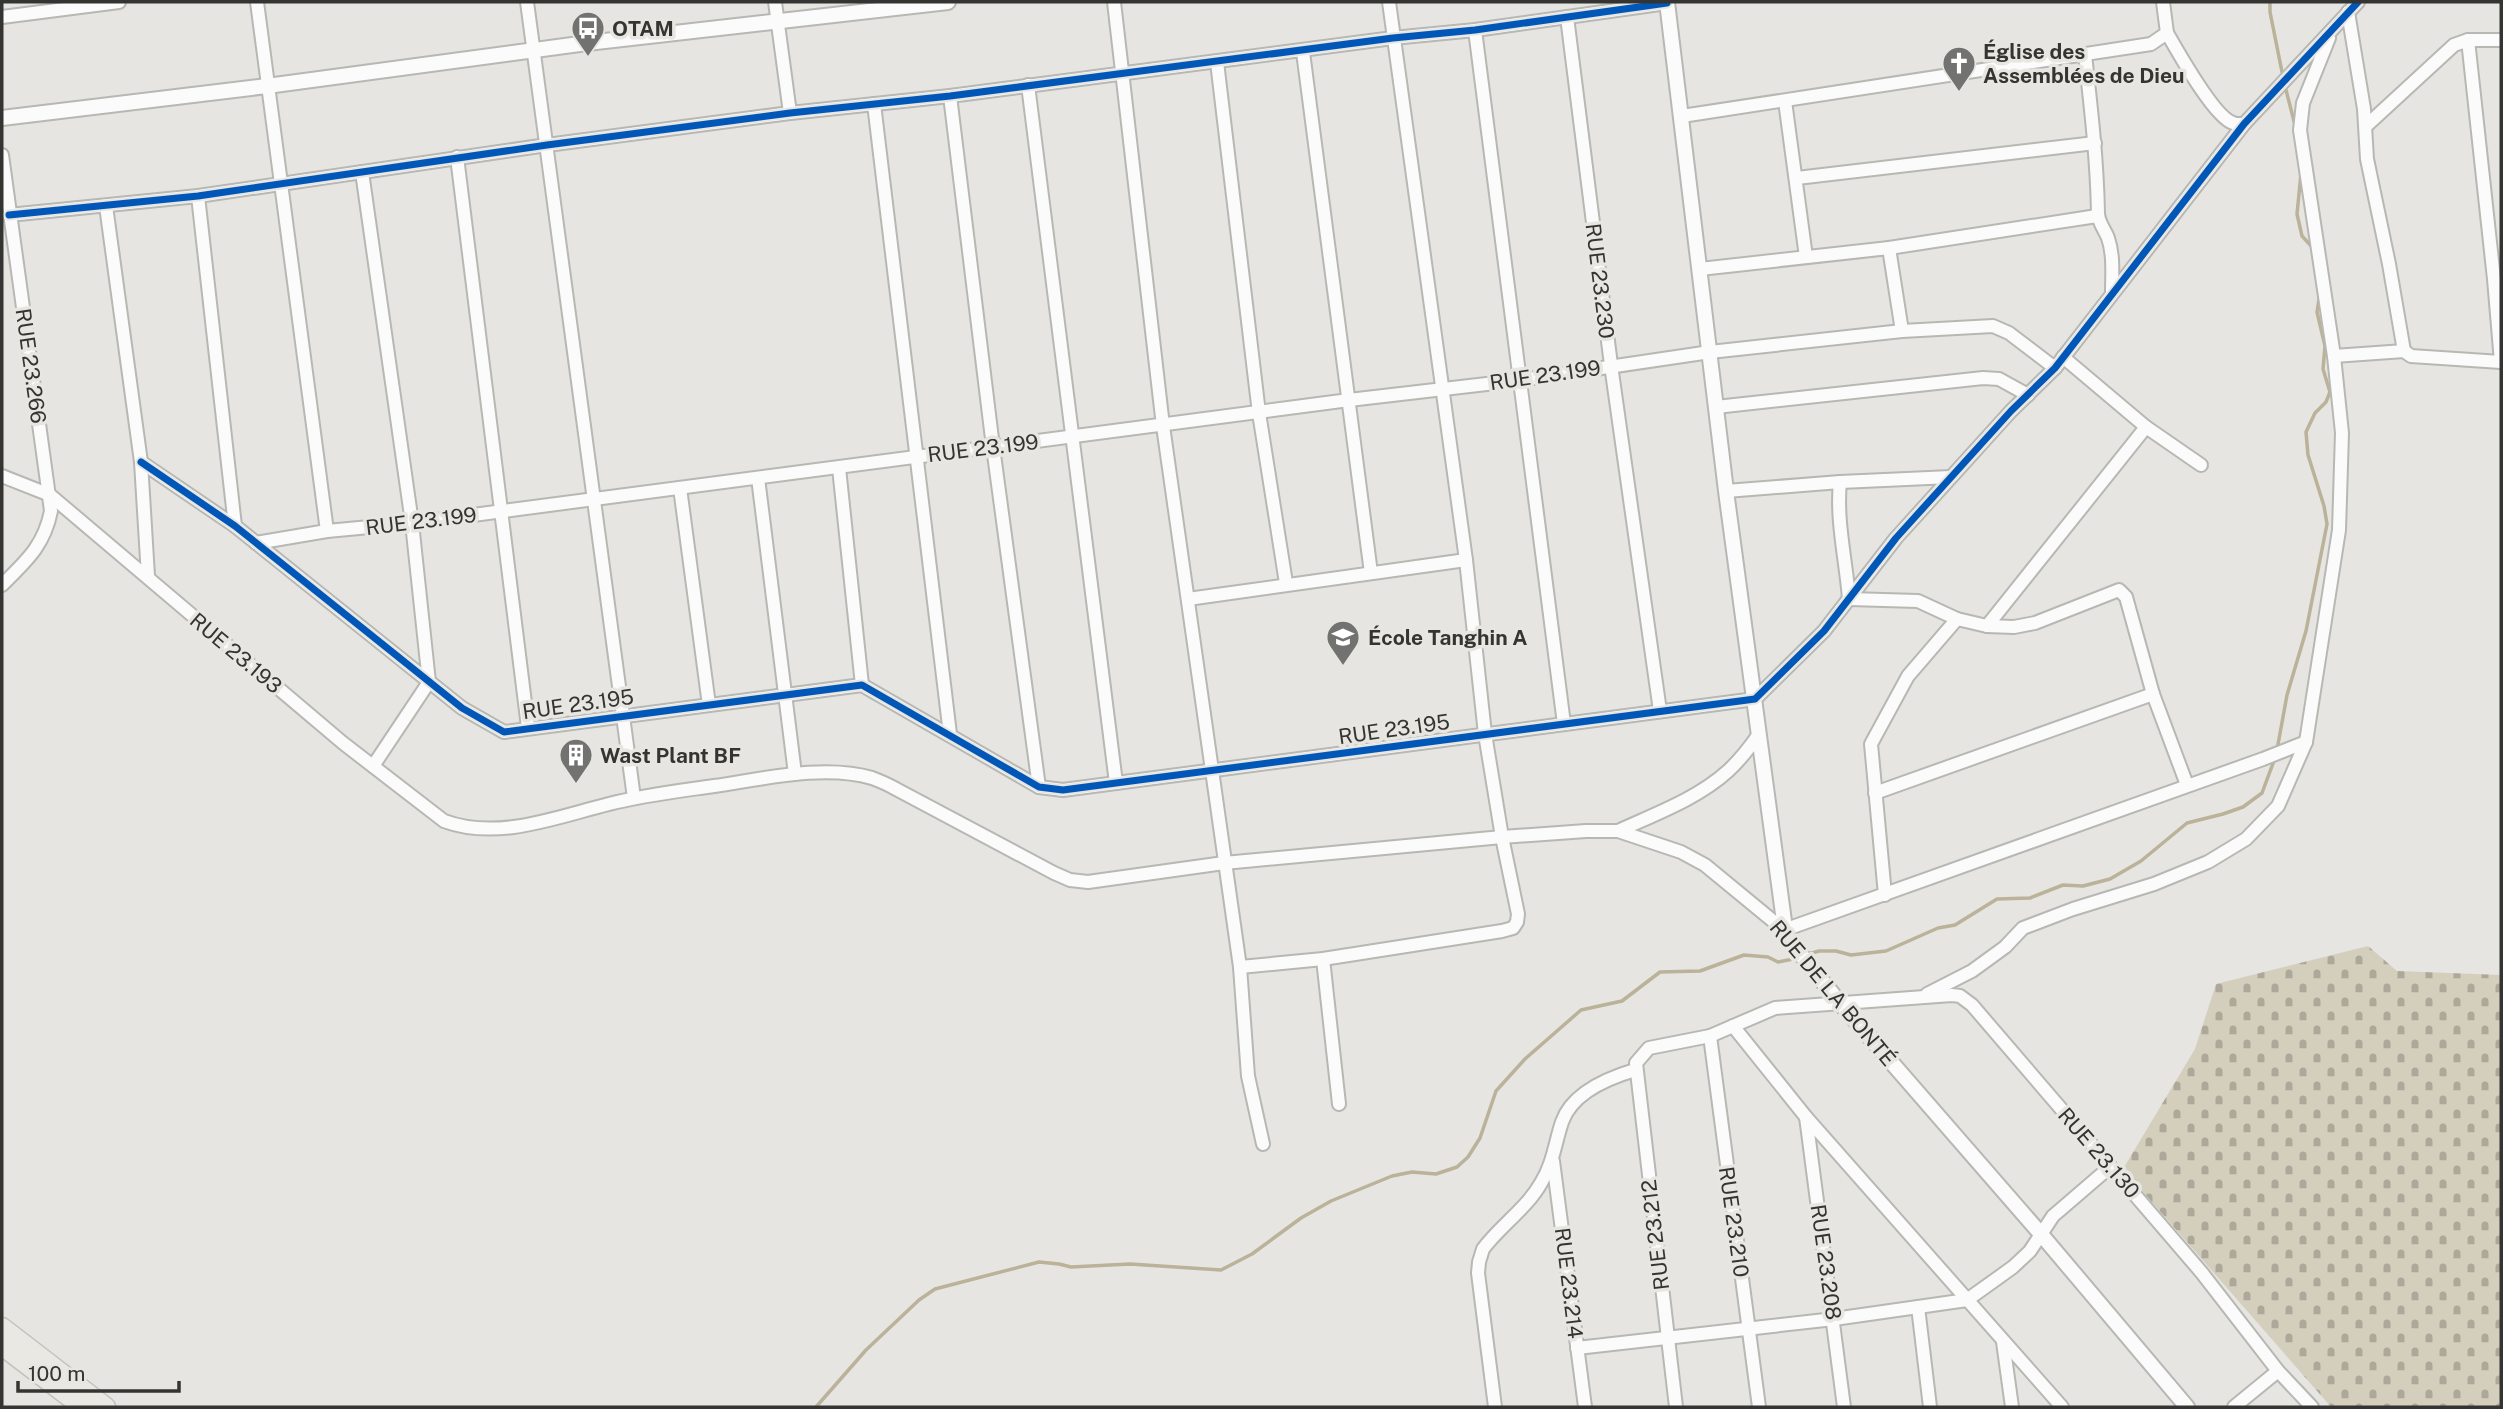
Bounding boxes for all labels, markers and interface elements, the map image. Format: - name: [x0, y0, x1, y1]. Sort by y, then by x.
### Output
- bus stop icon: OTAM: [569, 9, 607, 58]
- place label: OTAM: [612, 16, 674, 41]
- place label: Église des Assemblées de Dieu: [1983, 39, 2184, 88]
- church icon: Église des Assemblées de Dieu: [1940, 44, 1978, 93]
- street label: RUE 23.230: [1581, 222, 1619, 340]
- street label: RUE 23.266: [11, 307, 51, 425]
- street label: RUE 23.199: [1488, 355, 1602, 395]
- street label: RUE 23.199: [926, 429, 1040, 467]
- street label: RUE 23.199: [364, 502, 478, 540]
- street label: RUE 23.193: [185, 607, 287, 699]
- school or university icon: École Tanghin A: [1324, 618, 1362, 667]
- place label: École Tanghin A: [1368, 625, 1528, 650]
- street label: RUE 23.195: [521, 684, 635, 724]
- street label: RUE 23.195: [1337, 709, 1451, 749]
- building icon: Wast Plant BF: [557, 736, 595, 785]
- place label: Wast Plant BF: [600, 743, 741, 768]
- street label: RUE DE LA BONTÉ: [1765, 915, 1901, 1071]
- street label: RUE 23.130: [2053, 1103, 2145, 1203]
- street label: RUE 23.210: [1714, 1165, 1754, 1279]
- street label: RUE 23.212: [1636, 1178, 1674, 1292]
- street label: RUE 23.208: [1806, 1203, 1846, 1321]
- street label: RUE 23.214: [1550, 1226, 1588, 1340]
- scale bar: [18, 1350, 178, 1394]
- text: 100 m: [28, 1361, 85, 1386]

